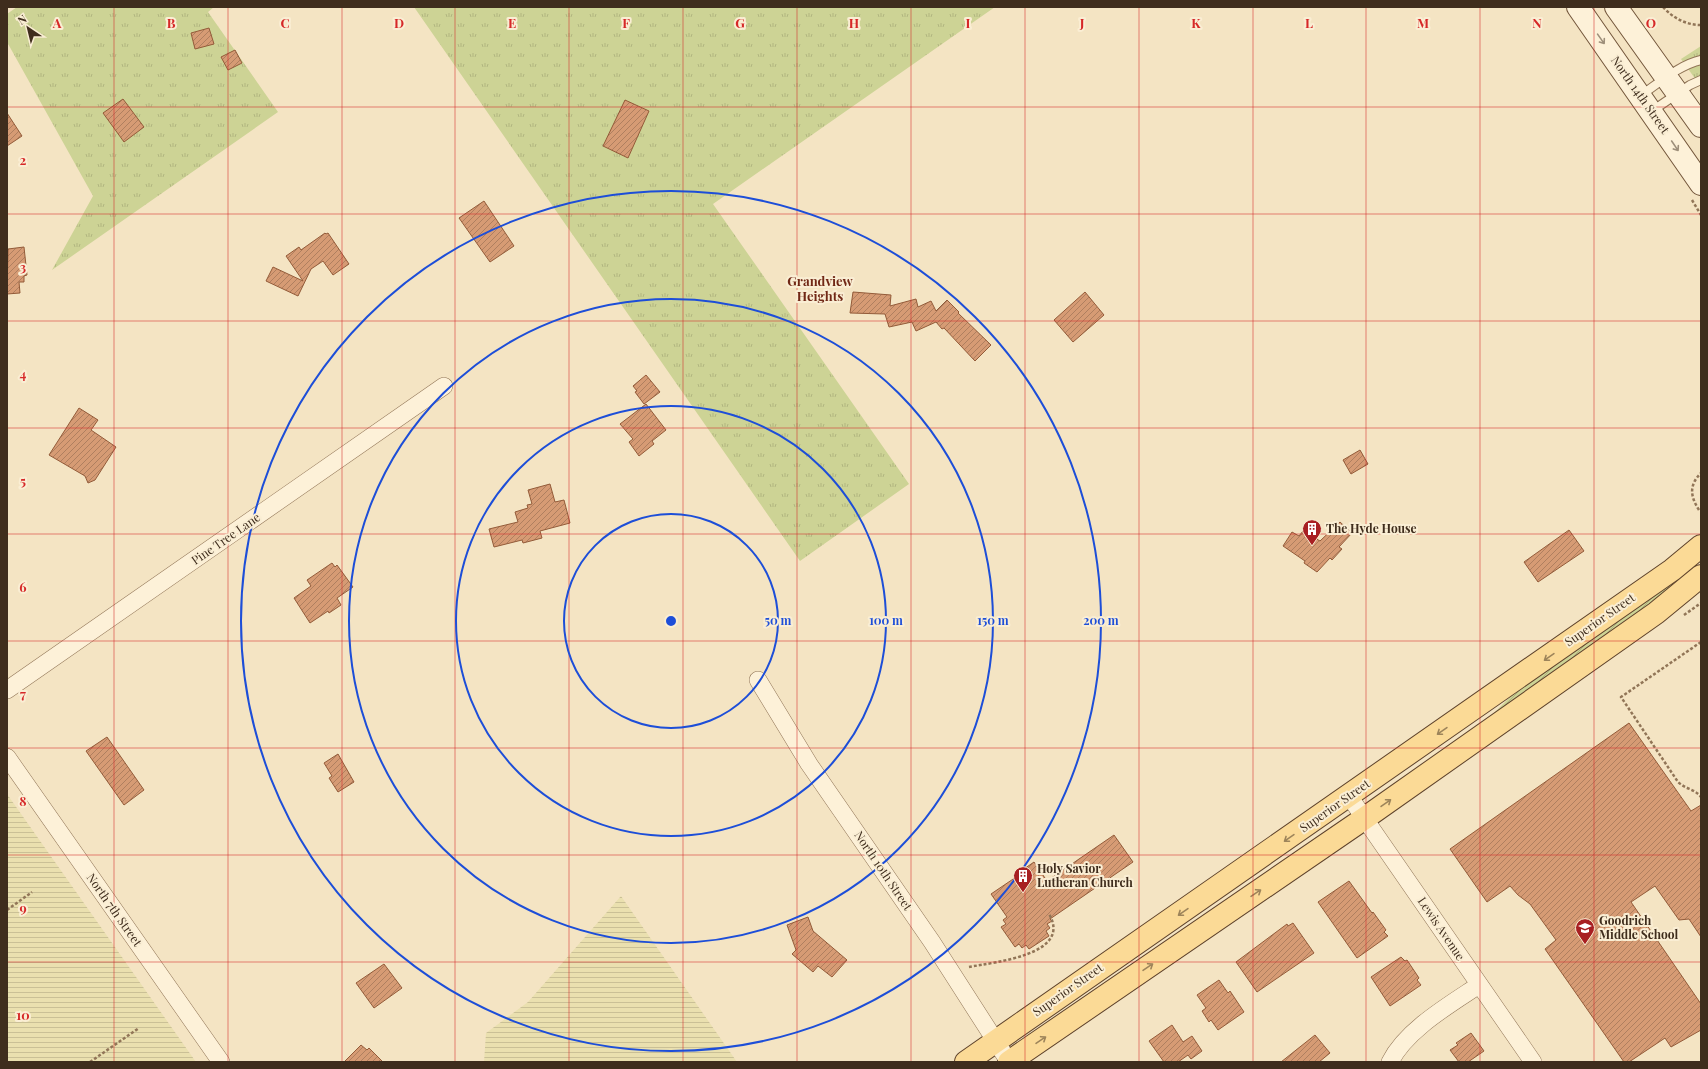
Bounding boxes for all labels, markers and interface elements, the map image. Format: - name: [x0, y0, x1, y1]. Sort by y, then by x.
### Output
- north arrow: [8, 8, 48, 48]
- text: N: [14, 11, 30, 28]
- text: A: [52, 14, 62, 31]
- text: B: [167, 14, 176, 31]
- text: C: [280, 14, 290, 31]
- text: D: [394, 14, 404, 31]
- text: E: [508, 14, 516, 31]
- text: F: [622, 14, 630, 31]
- text: G: [735, 14, 745, 31]
- text: H: [849, 14, 859, 31]
- text: I: [966, 14, 971, 31]
- text: J: [1079, 14, 1085, 31]
- text: K: [1191, 14, 1201, 31]
- text: L: [1305, 14, 1313, 31]
- text: M: [1417, 14, 1429, 31]
- text: N: [1532, 14, 1542, 31]
- text: O: [1646, 14, 1656, 31]
- one-way arrow: [1597, 33, 1605, 44]
- street label: North 14th Street: [1608, 52, 1674, 137]
- one-way arrow: [1671, 140, 1679, 151]
- text: 2: [20, 151, 27, 168]
- text: 3: [20, 258, 26, 275]
- district label: Grandview Heights: [787, 272, 854, 304]
- text: 4: [20, 365, 27, 382]
- text: 5: [20, 472, 26, 489]
- street label: Pine Tree Lane: [188, 509, 263, 568]
- building icon: The Hyde House: [1301, 518, 1323, 546]
- place label: The Hyde House: [1326, 520, 1417, 536]
- text: 6: [19, 578, 27, 595]
- street label: Superior Street: [1561, 589, 1638, 649]
- text: 50 m: [765, 612, 792, 628]
- text: 100 m: [869, 612, 903, 628]
- text: 150 m: [977, 612, 1009, 628]
- text: 200 m: [1083, 612, 1119, 628]
- centre of rings: [664, 614, 678, 628]
- one-way arrow: [1543, 653, 1554, 661]
- text: 7: [20, 685, 26, 702]
- one-way arrow: [1437, 727, 1448, 735]
- street label: Superior Street: [1296, 775, 1373, 835]
- text: 8: [19, 792, 27, 809]
- one-way arrow: [1380, 799, 1391, 807]
- street label: North 10th Street: [851, 828, 917, 914]
- one-way arrow: [1284, 834, 1295, 842]
- place label: Holy Savior Lutheran Church: [1037, 860, 1134, 890]
- building icon: Holy Savior Lutheran Church: [1012, 865, 1034, 893]
- street label: North 7th Street: [84, 870, 146, 950]
- one-way arrow: [1250, 889, 1261, 897]
- street label: Lewis Avenue: [1415, 894, 1469, 963]
- text: 9: [19, 899, 27, 916]
- one-way arrow: [1177, 908, 1188, 916]
- place label: Goodrich Middle School: [1599, 912, 1678, 942]
- school or university icon: Goodrich Middle School: [1574, 917, 1596, 945]
- street label: Superior Street: [1029, 959, 1106, 1019]
- one-way arrow: [1143, 963, 1154, 971]
- text: 10: [16, 1006, 30, 1023]
- one-way arrow: [1035, 1036, 1046, 1044]

